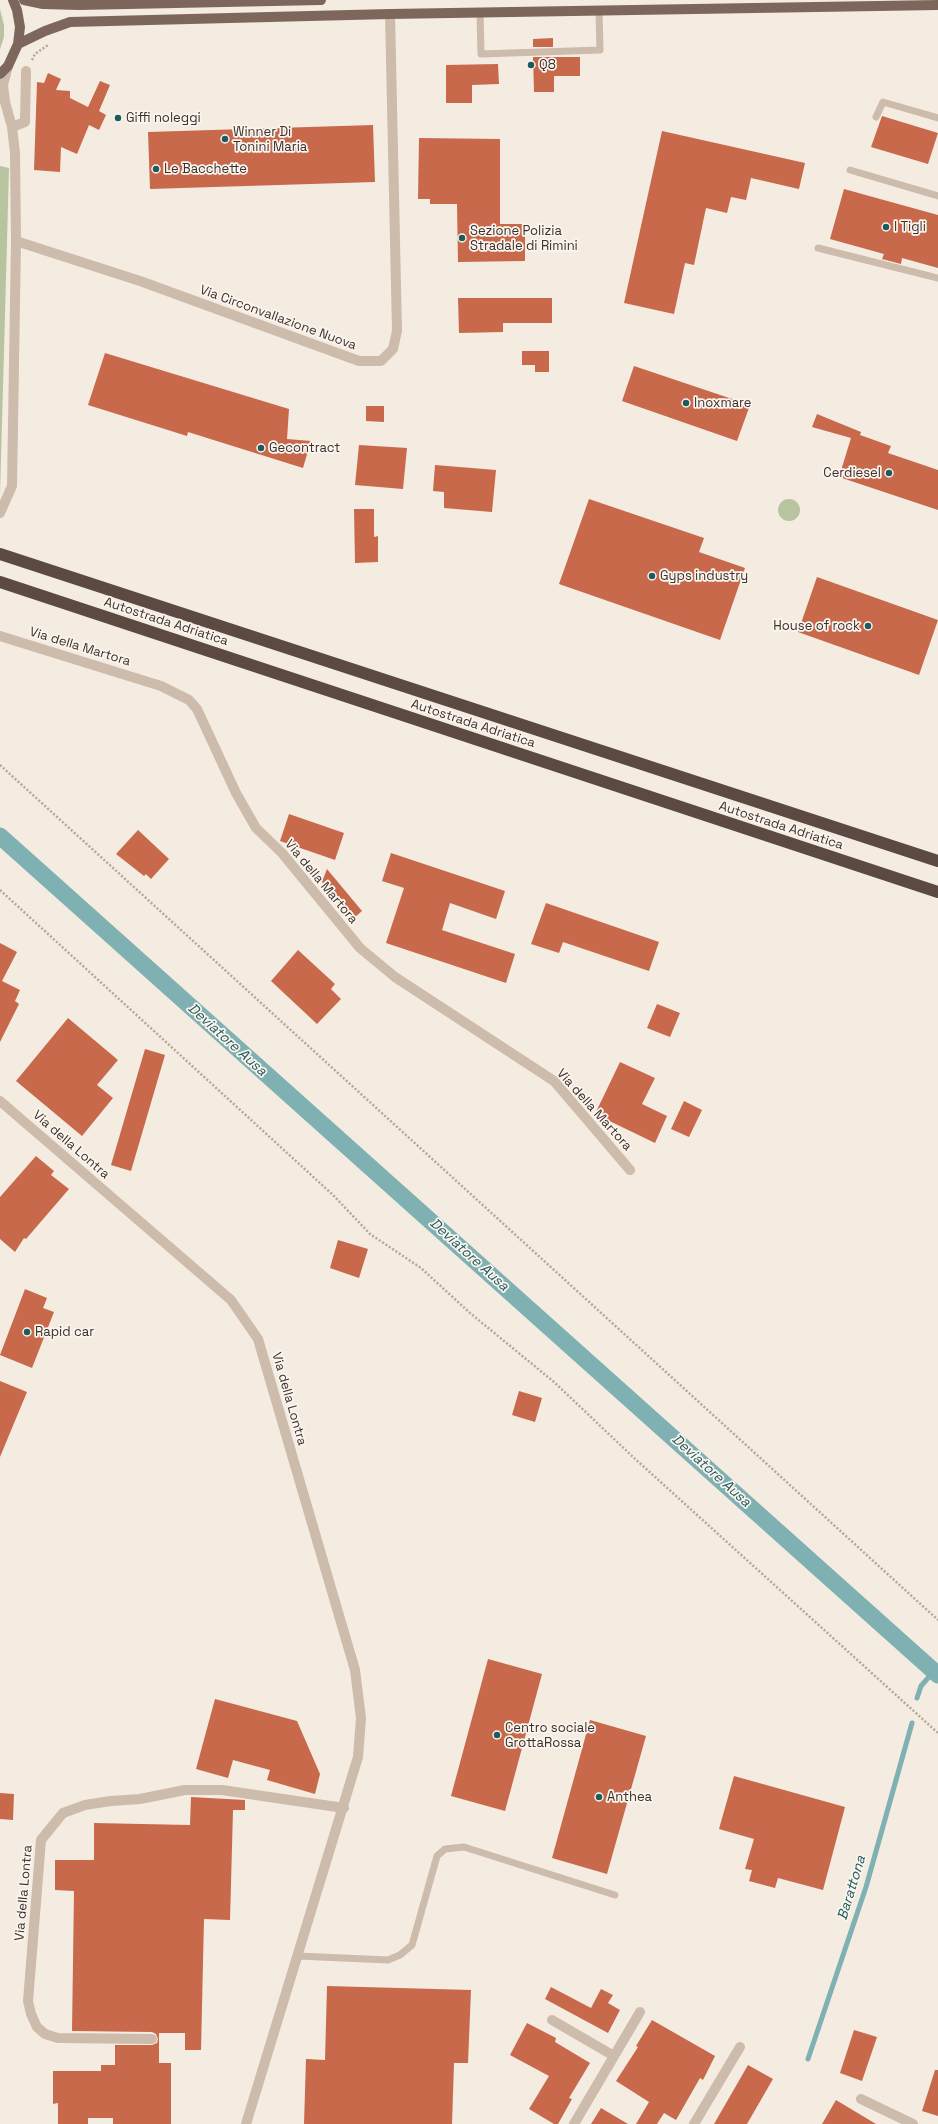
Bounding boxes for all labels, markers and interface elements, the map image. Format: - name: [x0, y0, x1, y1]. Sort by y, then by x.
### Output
- place label: Q8: [539, 57, 556, 73]
- marker: Q8: [526, 60, 536, 70]
- place label: Giffi noleggi: [126, 110, 201, 126]
- marker: Giffi noleggi: [113, 113, 123, 123]
- place label: Winner Di Tonini Maria: [233, 124, 307, 155]
- marker: Winner Di Tonini Maria: [220, 134, 230, 144]
- place label: Le Bacchette: [164, 161, 247, 177]
- marker: Le Bacchette: [151, 164, 161, 174]
- place label: I Tigli: [894, 219, 926, 235]
- marker: I Tigli: [881, 222, 891, 232]
- place label: Sezione Polizia Stradale di Rimini: [470, 223, 578, 254]
- marker: Sezione Polizia Stradale di Rimini: [457, 233, 467, 243]
- street label: Via Circonvallazione Nuova: [198, 282, 358, 354]
- place label: Inoxmare: [694, 395, 751, 411]
- marker: Inoxmare: [681, 398, 691, 408]
- place label: Gecontract: [269, 440, 340, 456]
- marker: Gecontract: [256, 443, 266, 453]
- place label: Cerdiesel: [823, 465, 881, 481]
- marker: Cerdiesel: [884, 468, 894, 478]
- place label: Gyps industry: [660, 568, 748, 584]
- marker: Gyps industry: [647, 571, 657, 581]
- street label: Autostrada Adriatica: [102, 595, 230, 649]
- place label: House of rock: [773, 618, 860, 634]
- marker: House of rock: [863, 621, 873, 631]
- street label: Via della Martora: [28, 624, 132, 670]
- street label: Autostrada Adriatica: [409, 697, 537, 751]
- street label: Autostrada Adriatica: [717, 799, 845, 853]
- street label: Via della Martora: [281, 837, 361, 927]
- water label: Deviatore Ausa: [184, 1000, 270, 1080]
- street label: Via della Martora: [553, 1066, 635, 1154]
- street label: Via della Lontra: [30, 1108, 112, 1182]
- water label: Deviatore Ausa: [426, 1215, 512, 1295]
- place label: Rapid car: [35, 1324, 94, 1340]
- marker: Rapid car: [22, 1327, 32, 1337]
- street label: Via della Lontra: [268, 1351, 310, 1447]
- water label: Deviatore Ausa: [668, 1431, 754, 1511]
- place label: Centro sociale GrottaRossa: [505, 1720, 595, 1751]
- marker: Centro sociale GrottaRossa: [492, 1730, 502, 1740]
- place label: Anthea: [607, 1789, 652, 1805]
- marker: Anthea: [594, 1792, 604, 1802]
- street label: Via della Lontra: [12, 1844, 36, 1942]
- water label: Barattona: [834, 1854, 870, 1922]

